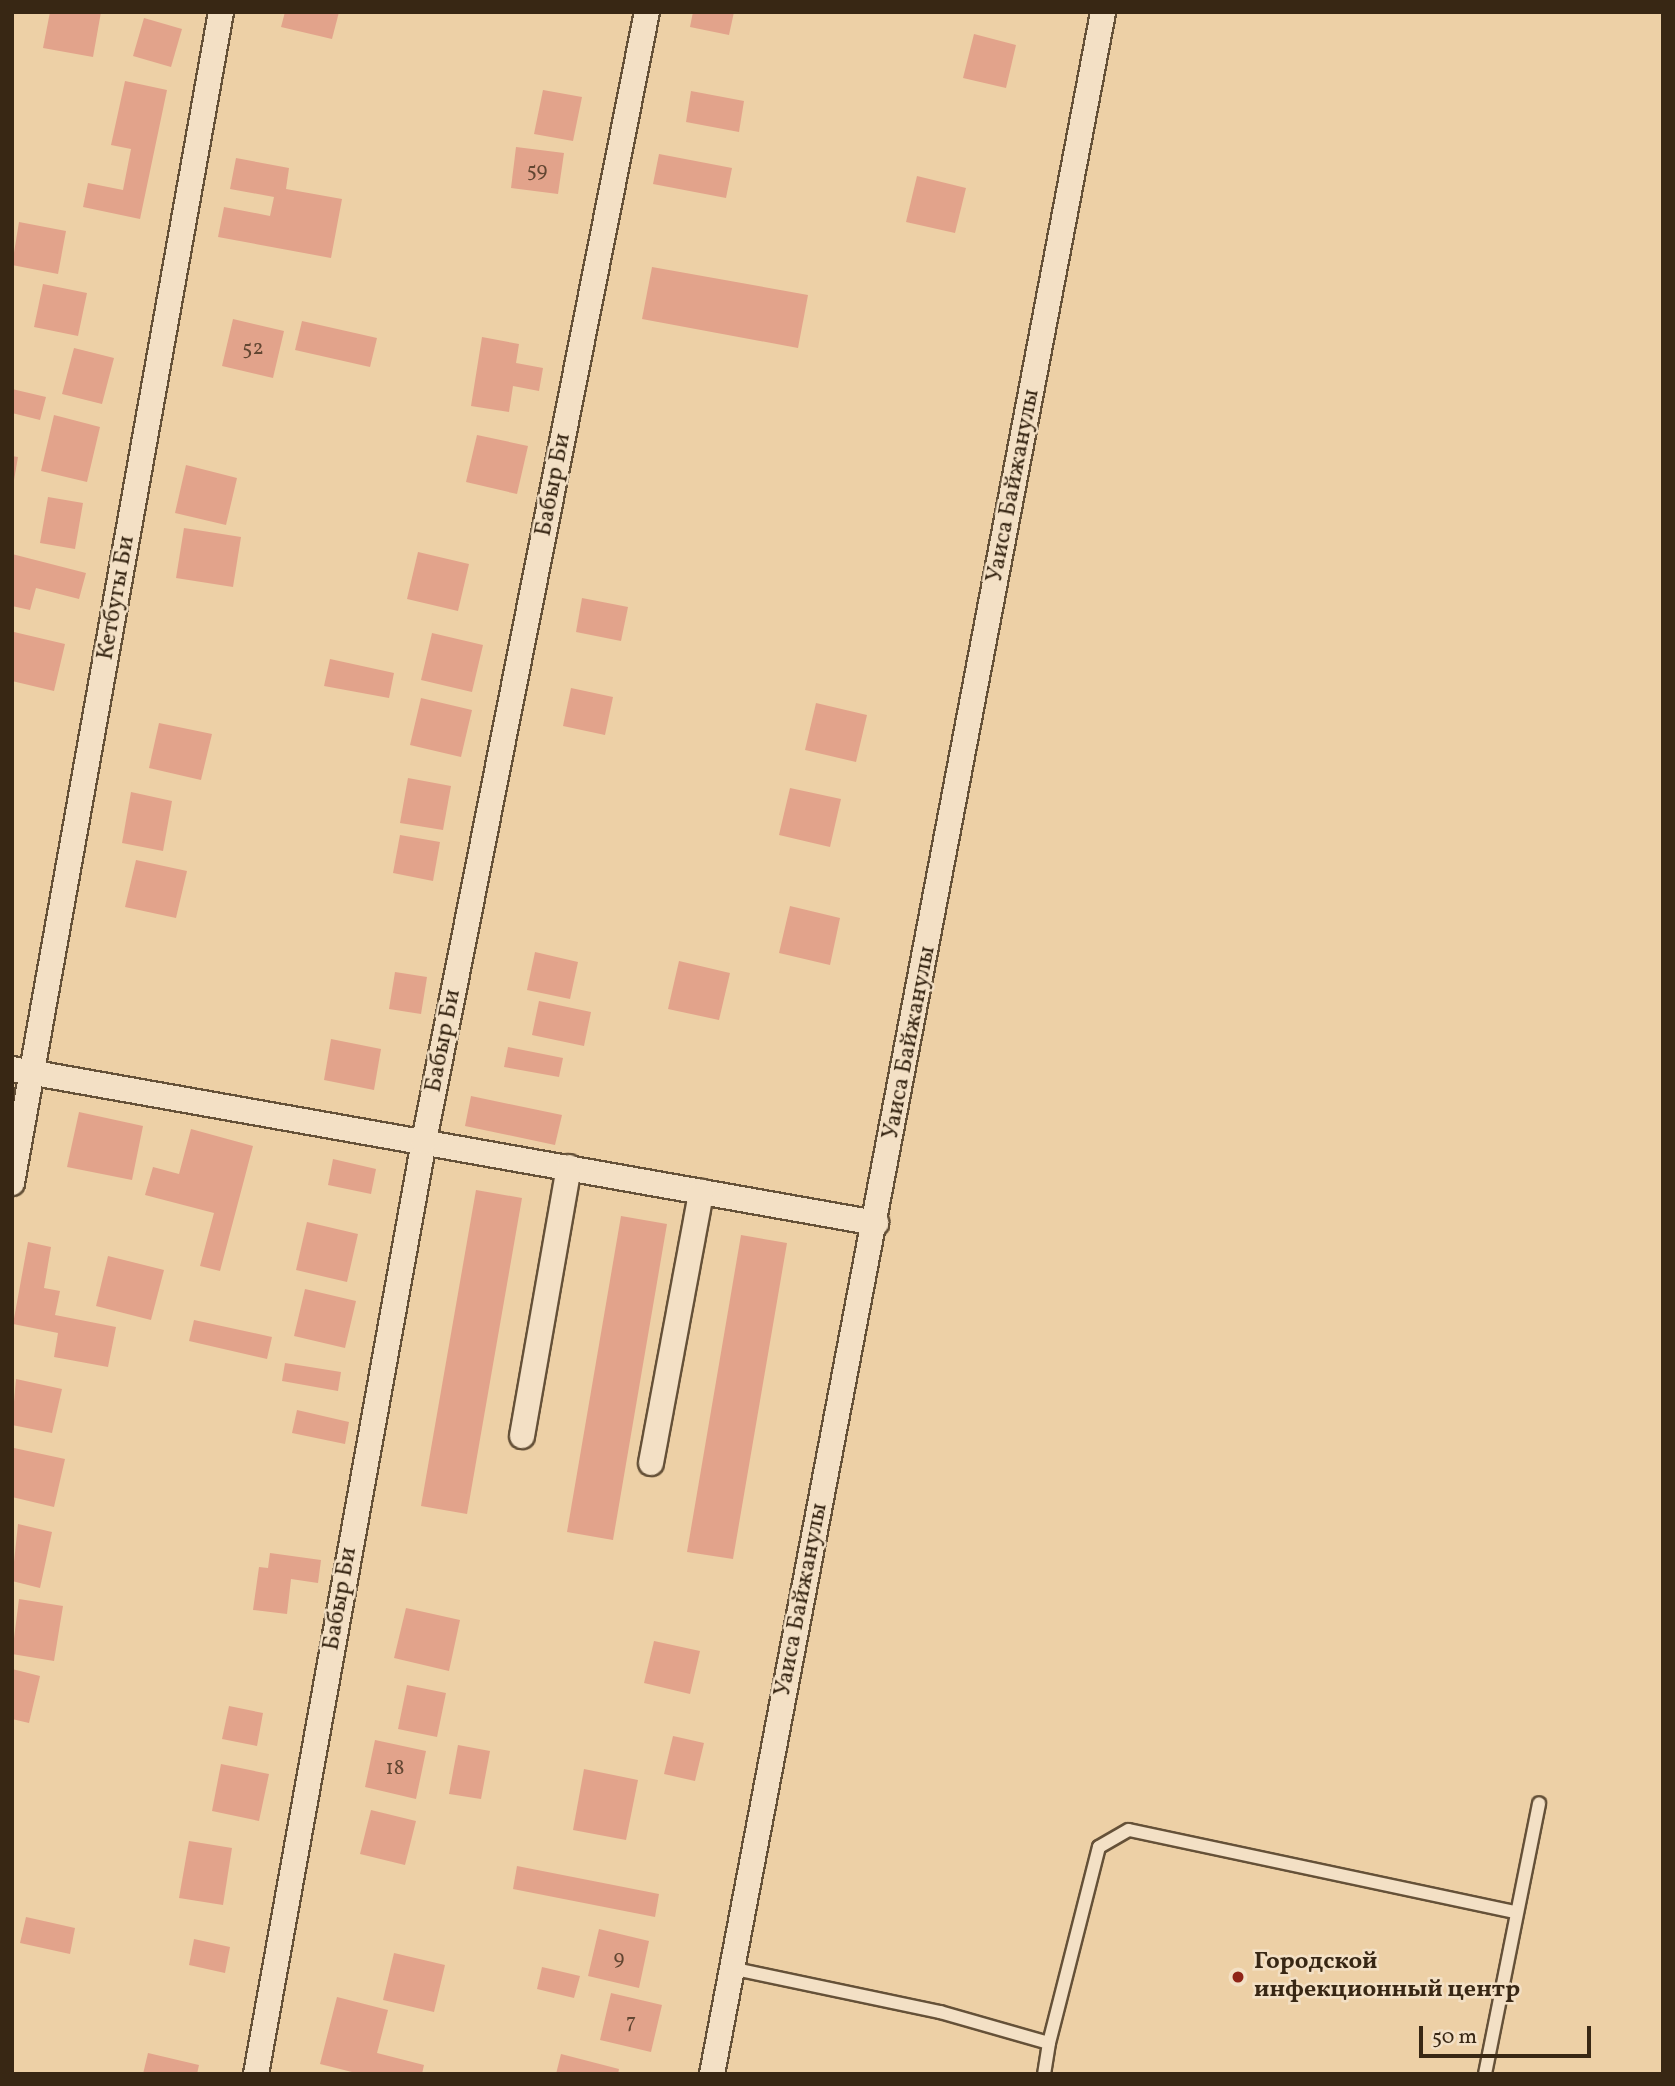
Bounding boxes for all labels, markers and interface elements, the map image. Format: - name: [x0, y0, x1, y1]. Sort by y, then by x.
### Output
- house number: 59: [527, 158, 547, 184]
- house number: 52: [242, 336, 264, 362]
- street label: Уаиса Байжанулы: [981, 387, 1047, 585]
- street label: Бабыр Би: [530, 431, 578, 539]
- street label: Кетбугы Би: [92, 534, 142, 662]
- street label: Уаиса Байжанулы: [877, 944, 943, 1142]
- street label: Бабыр Би: [420, 987, 468, 1095]
- street label: Уаиса Байжанулы: [769, 1501, 835, 1699]
- street label: Бабыр Би: [318, 1545, 364, 1653]
- house number: 18: [386, 1756, 404, 1782]
- house number: 9: [614, 1946, 624, 1972]
- place label: Городской инфекционный центр: [1254, 1949, 1520, 2005]
- marker: Городской инфекционный центр: [1228, 1967, 1248, 1987]
- house number: 7: [626, 2010, 636, 2036]
- scale bar: [1423, 2012, 1594, 2056]
- text: 50 m: [1432, 2023, 1477, 2052]

